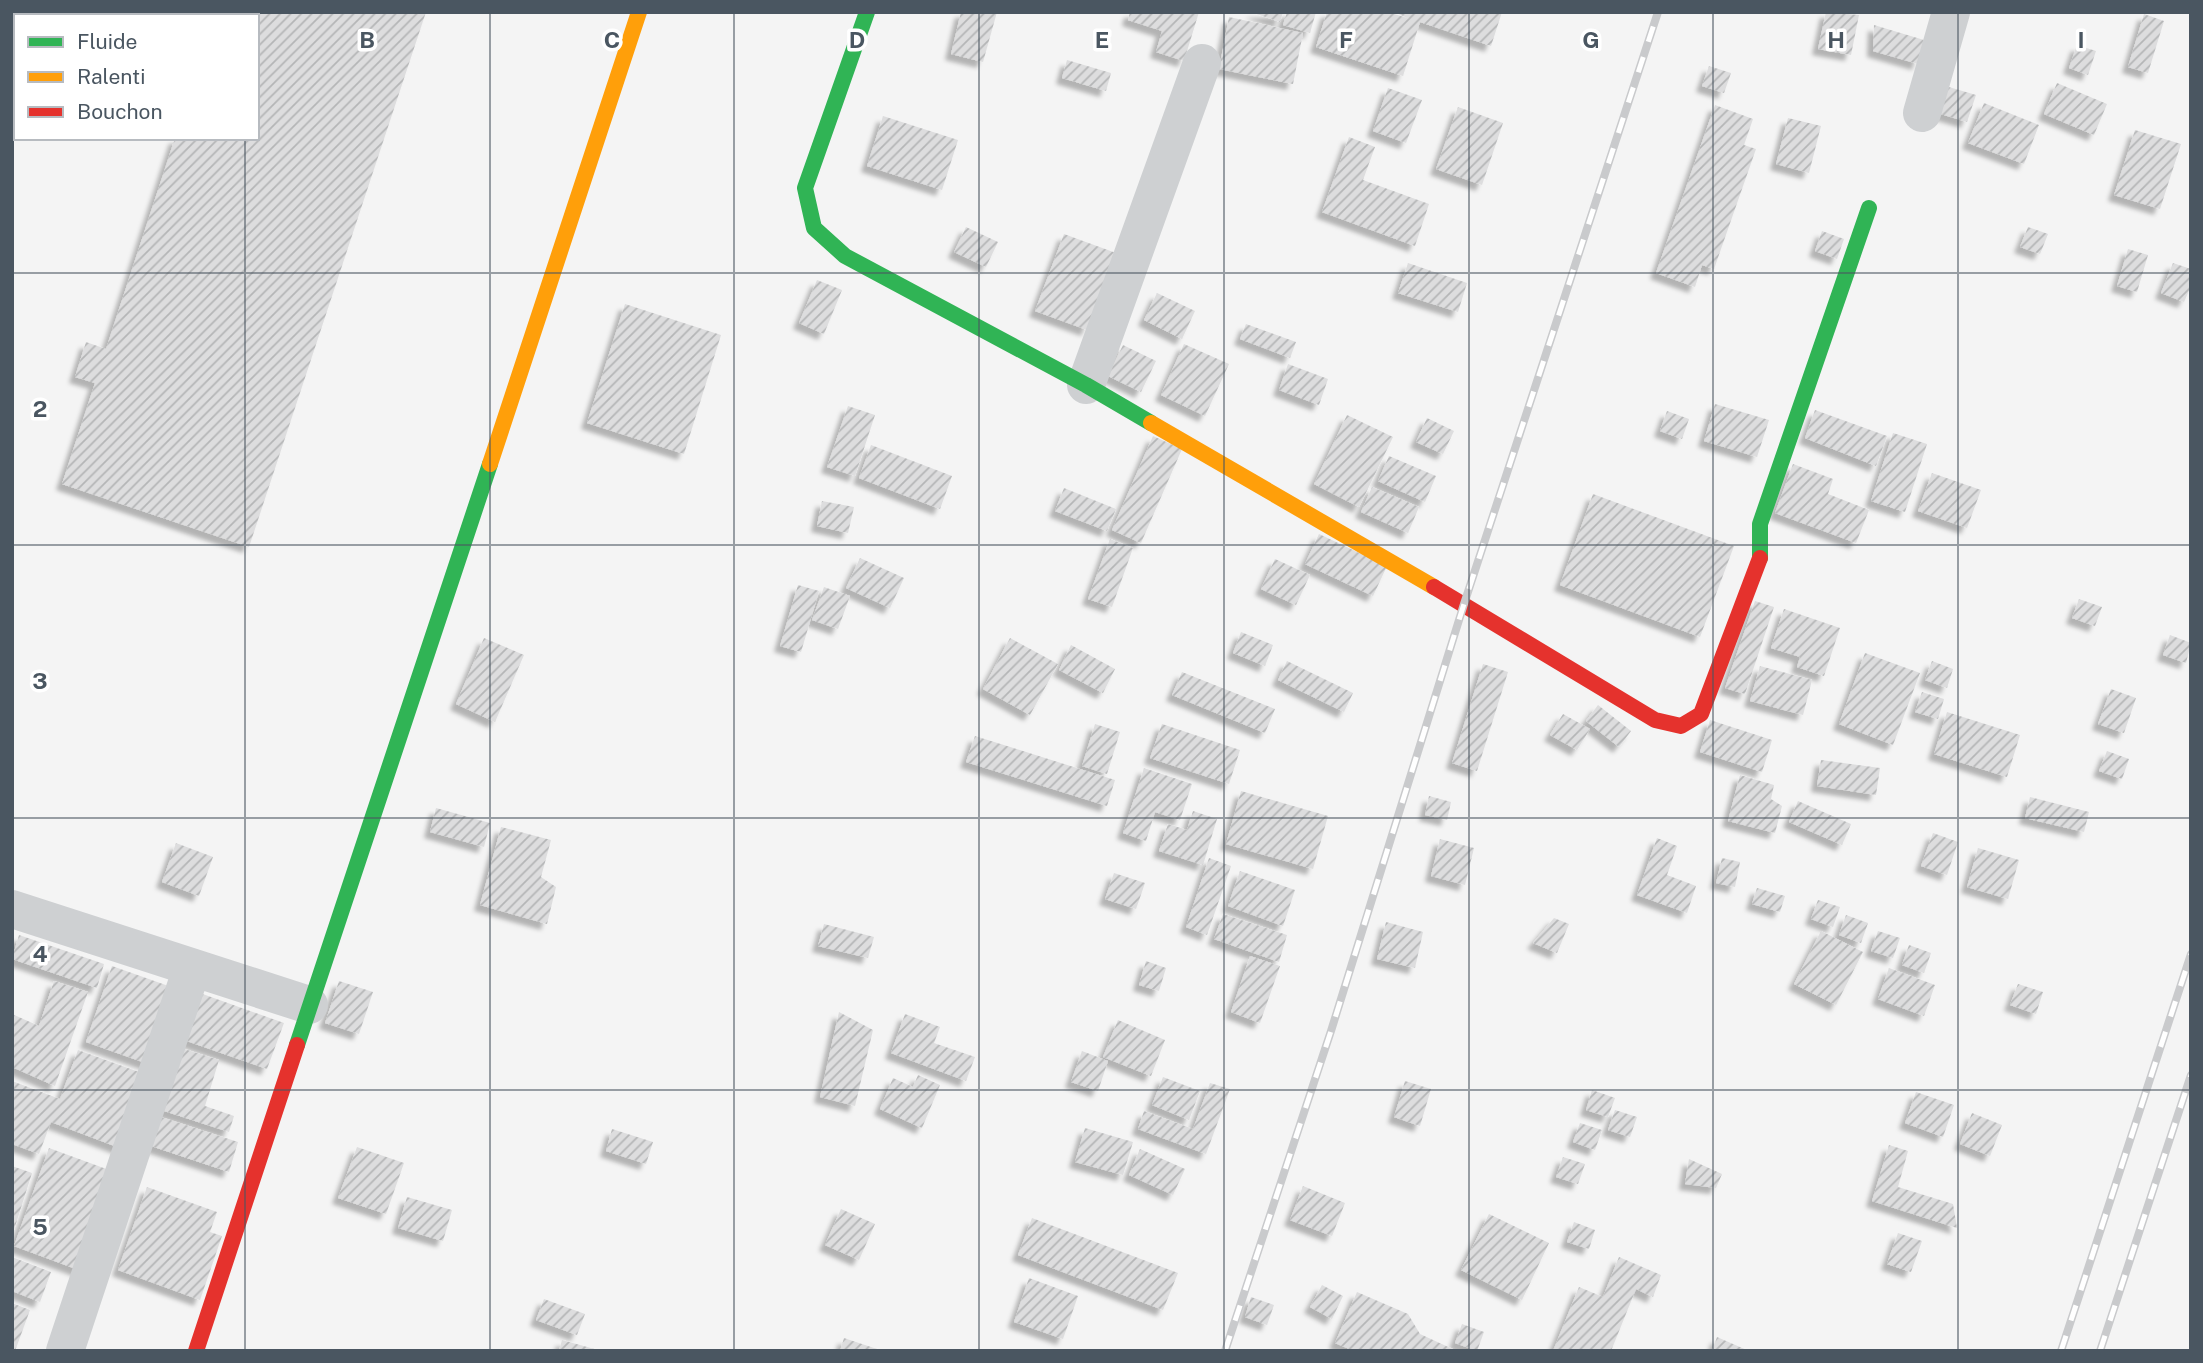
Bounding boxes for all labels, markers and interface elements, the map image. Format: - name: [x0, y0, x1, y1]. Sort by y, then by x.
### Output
- legend: [14, 14, 259, 140]
- text: B: [359, 26, 375, 53]
- text: C: [604, 26, 620, 53]
- text: D: [849, 26, 865, 53]
- text: E: [1095, 26, 1109, 53]
- text: F: [1339, 26, 1353, 53]
- text: G: [1582, 26, 1600, 53]
- text: H: [1827, 26, 1845, 53]
- text: I: [2077, 26, 2085, 53]
- text: Fluide: [77, 29, 137, 54]
- text: Ralenti: [77, 64, 145, 89]
- text: Bouchon: [77, 99, 163, 124]
- text: 2: [33, 395, 47, 422]
- text: 3: [32, 667, 48, 694]
- text: 4: [32, 940, 48, 967]
- text: 5: [32, 1213, 48, 1240]

